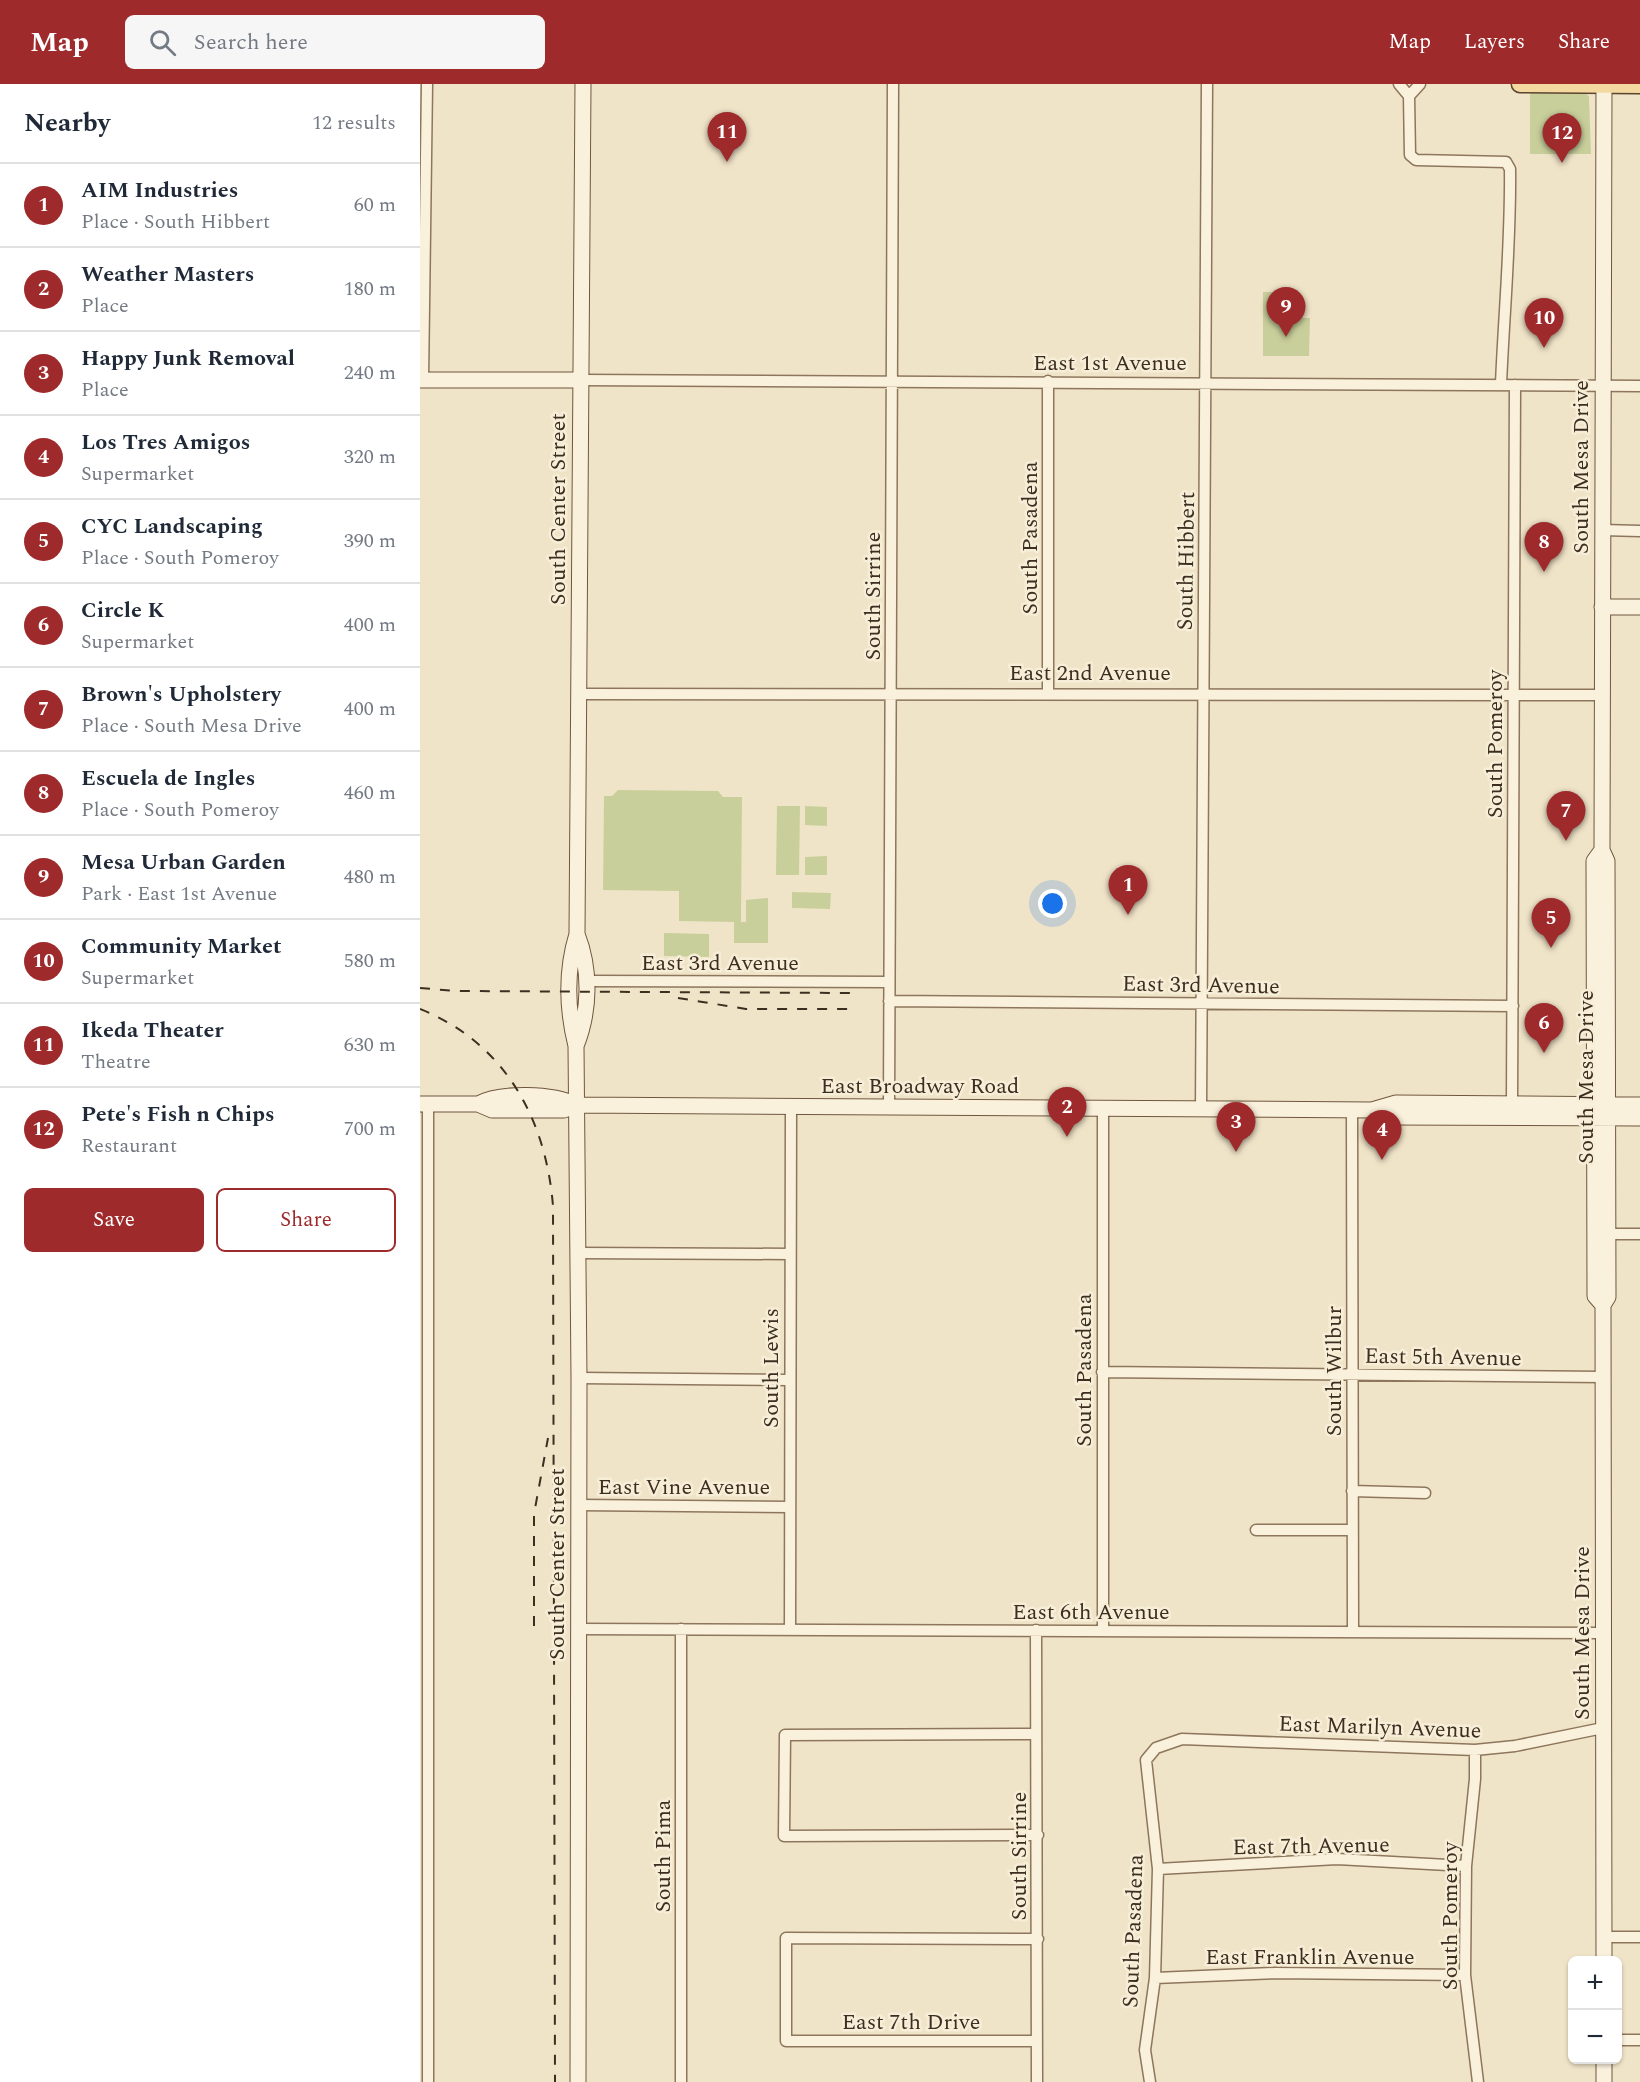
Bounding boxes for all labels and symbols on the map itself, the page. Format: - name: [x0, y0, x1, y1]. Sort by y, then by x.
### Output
- pin: 11: [708, 112, 746, 162]
- pin: 12: [1542, 113, 1582, 163]
- pin: 9: [1266, 288, 1306, 337]
- pin: 10: [1524, 298, 1564, 348]
- street label: East 1st Avenue: [1033, 347, 1187, 380]
- street label: South Mesa Drive: [1565, 380, 1598, 554]
- street label: South Center Street: [542, 413, 575, 605]
- street label: South Pasadena: [1014, 461, 1047, 615]
- street label: South Hibbert: [1169, 491, 1204, 631]
- pin: 8: [1524, 522, 1564, 572]
- street label: South Sirrine: [857, 532, 890, 660]
- street label: East 2nd Avenue: [1009, 657, 1171, 690]
- street label: South Pomeroy: [1479, 668, 1512, 818]
- pin: 7: [1546, 792, 1586, 841]
- pin: 1: [1108, 866, 1148, 915]
- your location: [1038, 889, 1067, 918]
- pin: 5: [1532, 898, 1570, 948]
- street label: East 3rd Avenue: [641, 947, 799, 980]
- street label: East 3rd Avenue: [1122, 968, 1280, 1003]
- street label: South Mesa Drive: [1570, 990, 1603, 1164]
- pin: 6: [1524, 1004, 1564, 1053]
- street label: East Broadway Road: [821, 1070, 1019, 1103]
- pin: 2: [1048, 1088, 1086, 1137]
- pin: 3: [1216, 1102, 1256, 1152]
- pin: 4: [1362, 1110, 1402, 1160]
- street label: South Pasadena: [1068, 1293, 1101, 1447]
- street label: South Wilbur: [1318, 1305, 1351, 1436]
- street label: South Lewis: [755, 1308, 788, 1428]
- street label: East 5th Avenue: [1364, 1340, 1522, 1375]
- street label: South Center Street: [541, 1468, 574, 1660]
- street label: East Vine Avenue: [598, 1471, 770, 1504]
- street label: South Mesa Drive: [1566, 1546, 1599, 1720]
- street label: East 6th Avenue: [1012, 1596, 1170, 1629]
- street label: East Marilyn Avenue: [1278, 1707, 1482, 1748]
- street label: South Sirrine: [1003, 1792, 1036, 1920]
- street label: South Pima: [647, 1799, 680, 1912]
- street label: East 7th Avenue: [1232, 1829, 1390, 1864]
- street label: South Pomeroy: [1434, 1840, 1467, 1990]
- street label: South Pasadena: [1114, 1854, 1153, 2008]
- street label: East Franklin Avenue: [1205, 1941, 1415, 1974]
- street label: East 7th Drive: [842, 2006, 980, 2039]

